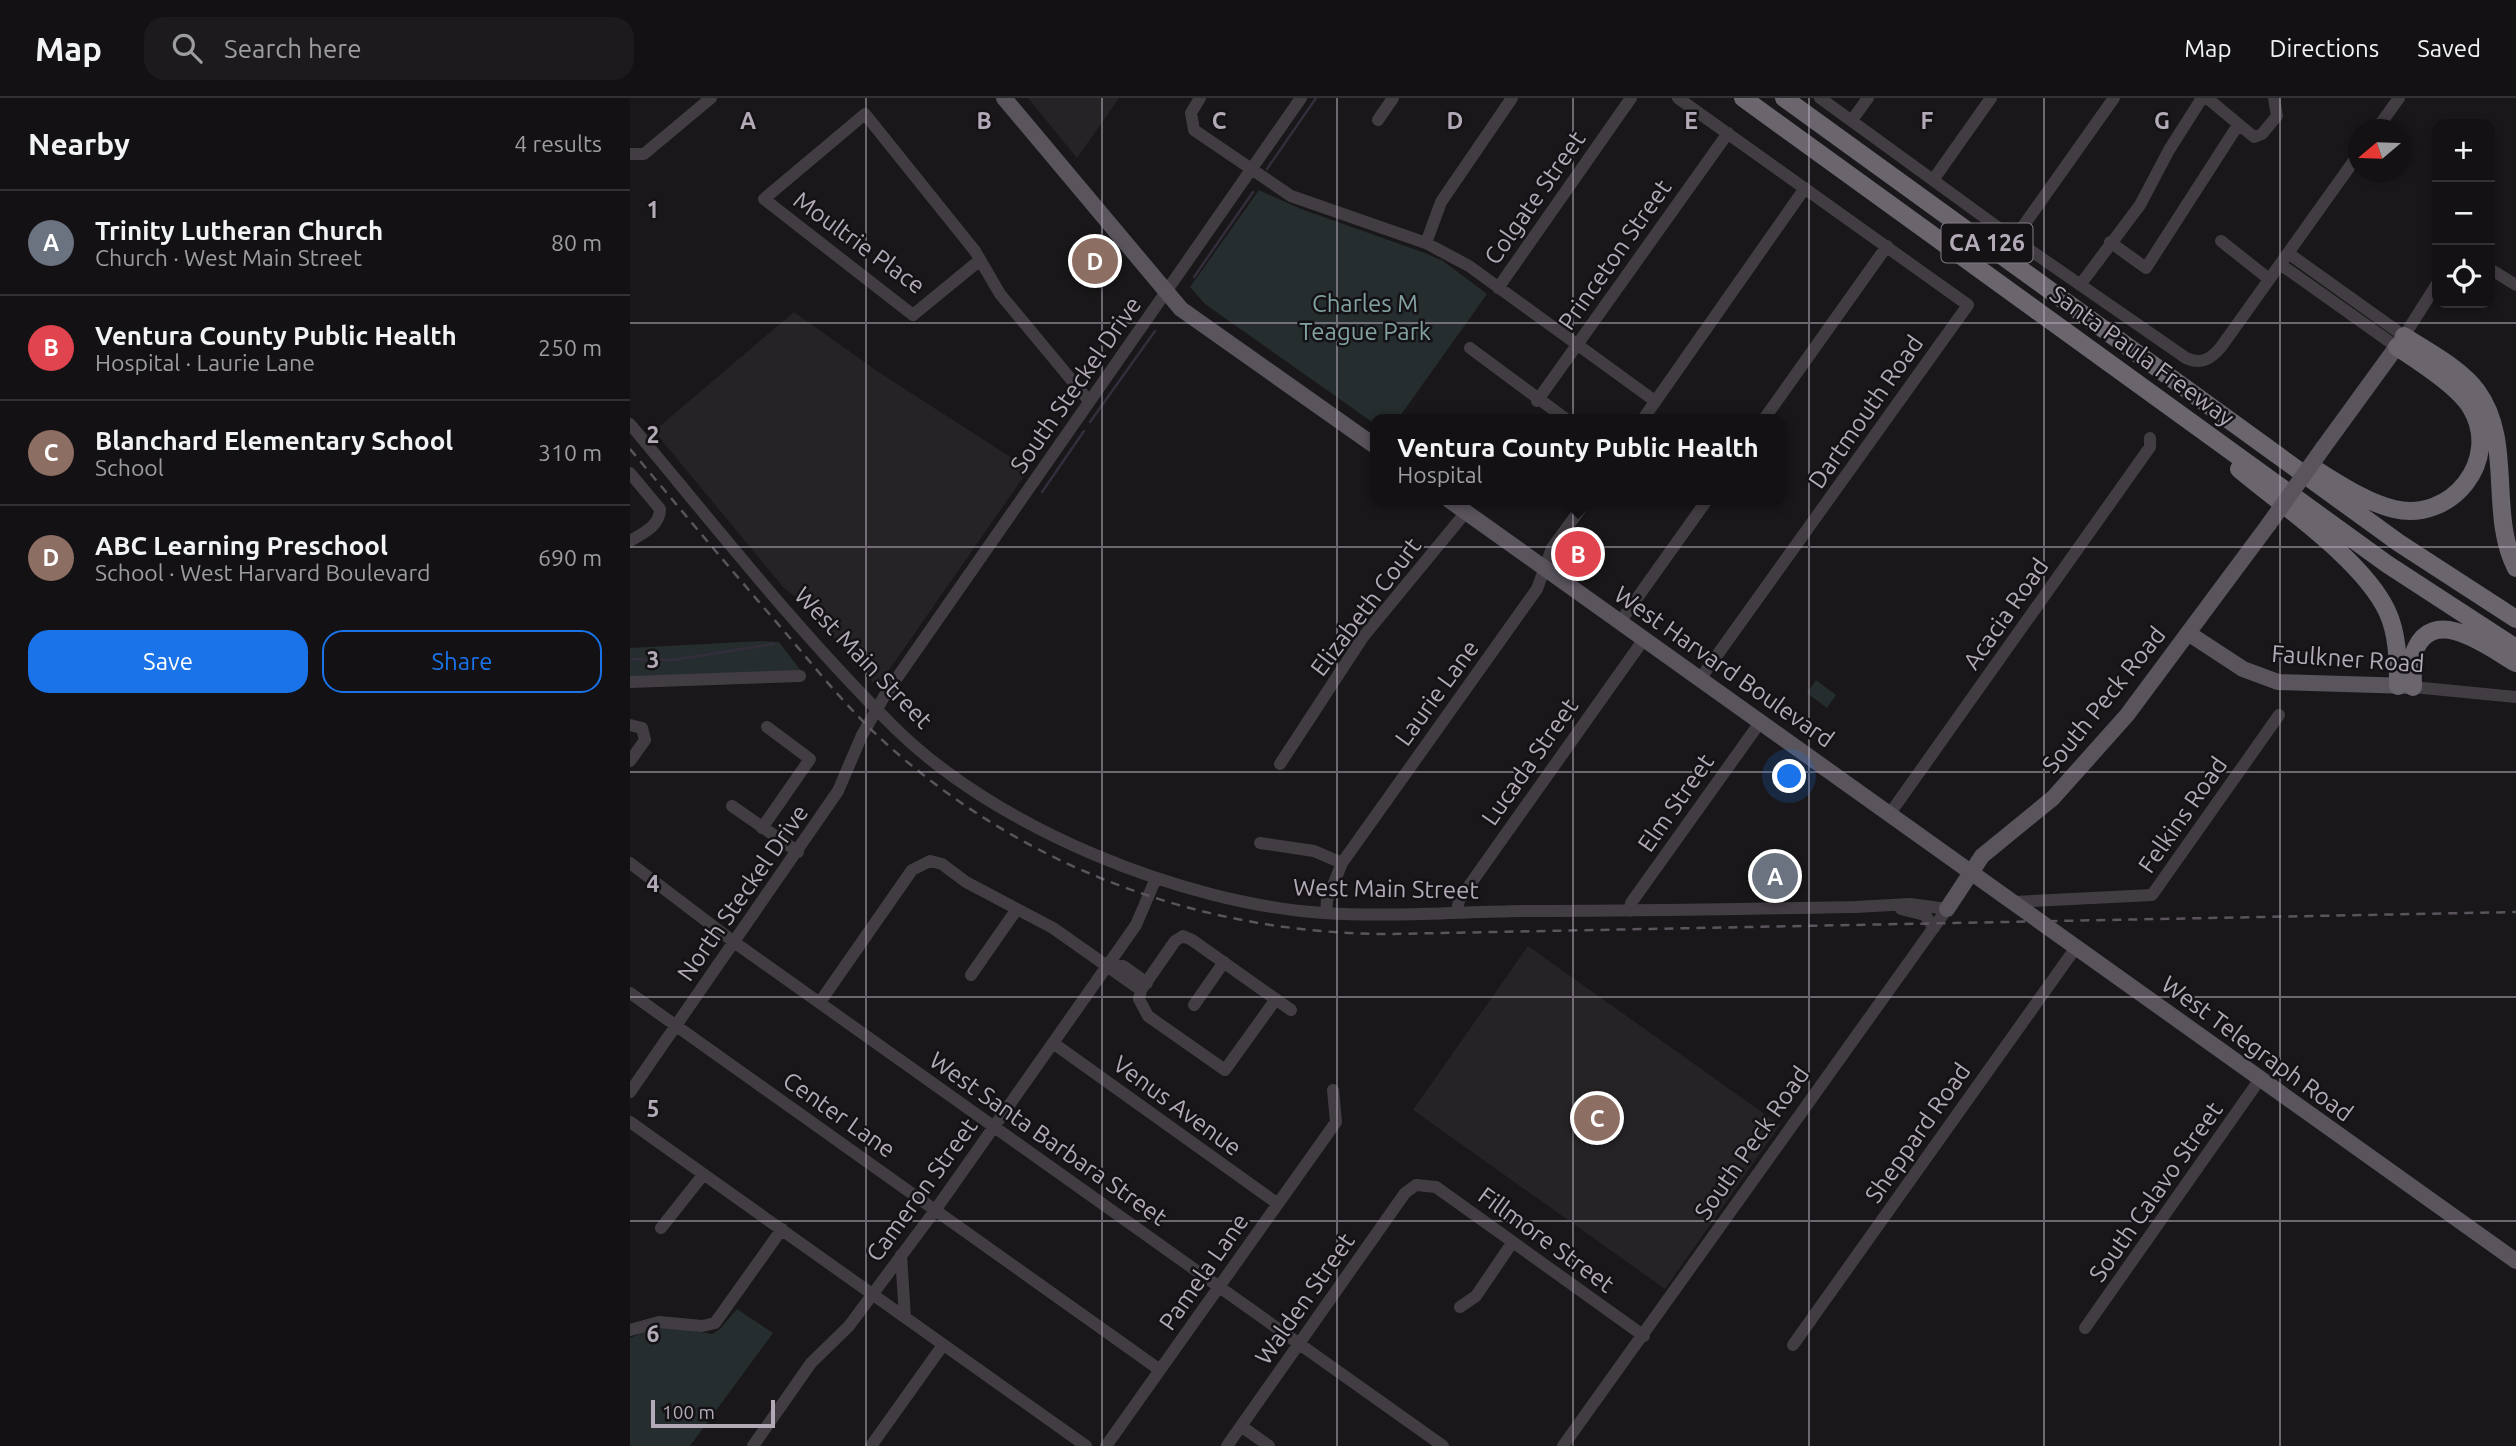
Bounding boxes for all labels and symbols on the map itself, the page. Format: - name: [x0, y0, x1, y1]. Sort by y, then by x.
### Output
- text: A: [740, 108, 756, 133]
- text: B: [976, 108, 992, 133]
- text: C: [1212, 108, 1227, 133]
- text: D: [1447, 108, 1463, 133]
- text: E: [1684, 108, 1698, 133]
- text: F: [1921, 108, 1934, 133]
- text: G: [2154, 108, 2170, 133]
- north arrow: [2348, 119, 2411, 182]
- street label: Colgate Street: [1479, 125, 1591, 269]
- street label: Princeton Street: [1553, 174, 1677, 335]
- street label: Moultrie Place: [789, 186, 930, 299]
- text: 1: [647, 197, 659, 222]
- road number: CA 126: [1942, 224, 2032, 262]
- pin: D: [1072, 235, 1118, 287]
- street label: Santa Paula Freeway: [2045, 280, 2240, 432]
- park label: Charles M Teague Park: [1299, 290, 1431, 345]
- street label: South Steckel Drive: [1005, 291, 1147, 478]
- street label: Dartmouth Road: [1803, 330, 1928, 493]
- text: 2: [647, 422, 659, 447]
- pin: B: [1555, 528, 1601, 580]
- street label: Elizabeth Court: [1305, 532, 1427, 681]
- street label: Acacia Road: [1957, 553, 2054, 674]
- street label: West Main Street: [789, 581, 938, 734]
- street label: West Harvard Boulevard: [1609, 581, 1839, 753]
- street label: South Peck Road: [2036, 621, 2171, 778]
- street label: Laurie Lane: [1389, 635, 1484, 751]
- street label: Faulkner Road: [2271, 640, 2425, 677]
- text: 3: [647, 647, 659, 672]
- street label: Lucada Street: [1476, 693, 1583, 830]
- street label: Elm Street: [1632, 748, 1719, 857]
- street label: Felkins Road: [2133, 752, 2232, 878]
- your location: [1772, 759, 1806, 793]
- street label: North Steckel Drive: [672, 799, 814, 986]
- pin: A: [1752, 850, 1798, 902]
- text: 4: [647, 871, 660, 896]
- street label: West Main Street: [1293, 873, 1480, 904]
- street label: West Telegraph Road: [2157, 970, 2358, 1127]
- street label: West Santa Barbara Street: [925, 1046, 1173, 1231]
- street label: Venus Avenue: [1108, 1050, 1247, 1161]
- street label: Sheppard Road: [1860, 1058, 1976, 1208]
- street label: South Peck Road: [1689, 1061, 1814, 1224]
- street label: Center Lane: [778, 1066, 900, 1163]
- pin: C: [1574, 1092, 1620, 1144]
- text: 5: [647, 1096, 659, 1121]
- street label: South Calavo Street: [2083, 1096, 2228, 1287]
- street label: Cameron Street: [861, 1112, 983, 1267]
- street label: Fillmore Street: [1473, 1181, 1620, 1298]
- street label: Pamela Lane: [1153, 1208, 1254, 1335]
- street label: Walden Street: [1249, 1227, 1360, 1369]
- text: 6: [647, 1321, 660, 1346]
- scale bar: [651, 1397, 775, 1429]

